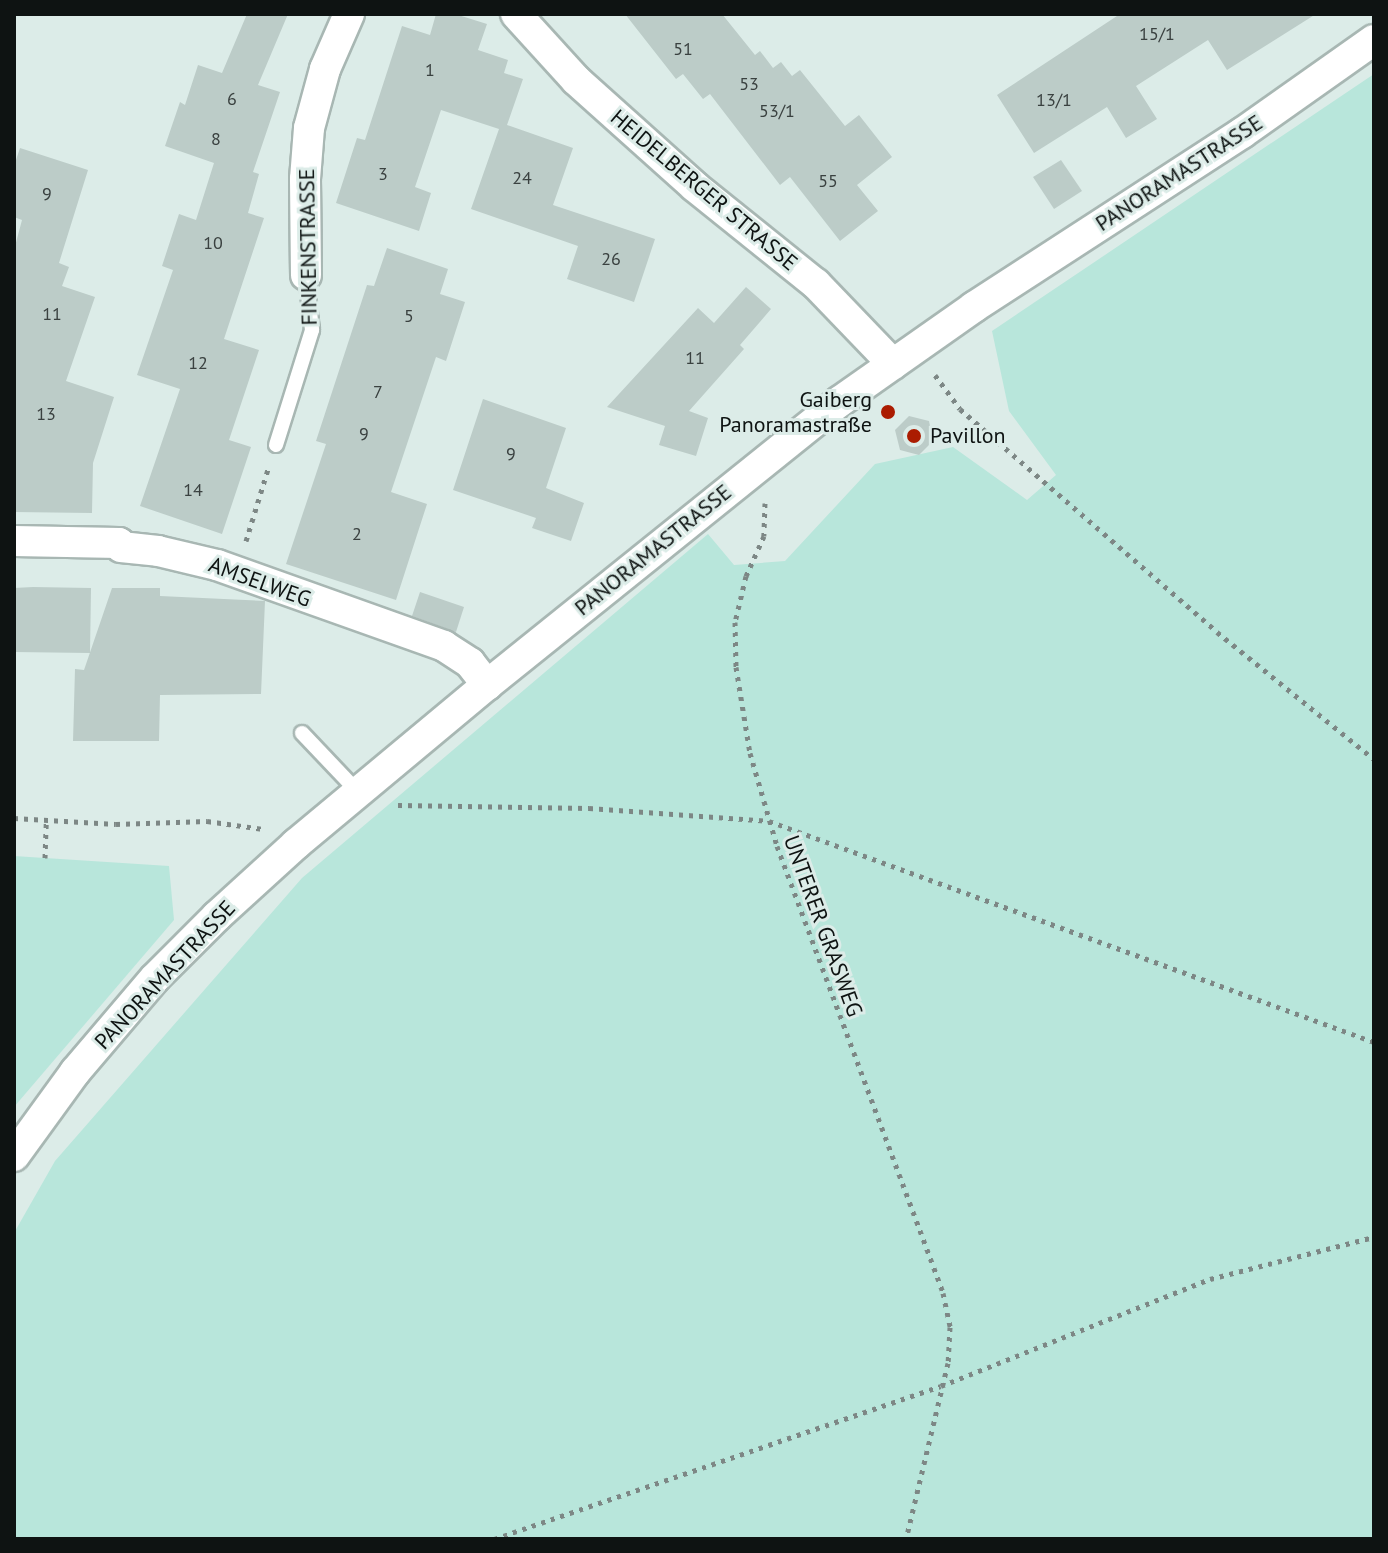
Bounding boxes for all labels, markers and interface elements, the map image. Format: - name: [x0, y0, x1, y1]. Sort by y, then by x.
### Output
- house number: 15/1: [1139, 23, 1175, 45]
- house number: 51: [673, 38, 693, 60]
- house number: 1: [425, 59, 435, 81]
- house number: 53: [739, 73, 759, 95]
- house number: 6: [227, 88, 237, 110]
- house number: 13/1: [1036, 89, 1072, 111]
- house number: 53/1: [759, 100, 795, 122]
- street label: HEIDELBERGER STRASSE: [605, 104, 803, 276]
- street label: PANORAMASTRASSE: [1091, 109, 1267, 237]
- house number: 8: [211, 128, 221, 150]
- house number: 3: [378, 163, 388, 185]
- house number: 24: [512, 167, 532, 189]
- street label: FINKENSTRASSE: [293, 168, 323, 326]
- house number: 55: [818, 170, 838, 192]
- house number: 9: [42, 183, 52, 205]
- house number: 10: [203, 232, 223, 254]
- house number: 26: [601, 248, 621, 270]
- house number: 11: [42, 303, 62, 325]
- house number: 5: [404, 305, 414, 327]
- house number: 11: [685, 347, 705, 369]
- house number: 12: [188, 352, 208, 374]
- house number: 7: [373, 381, 383, 403]
- place label: Gaiberg Panoramastraße: [719, 386, 872, 438]
- house number: 13: [36, 403, 56, 425]
- marker: Gaiberg Panoramastraße: [879, 403, 897, 421]
- house number: 9: [359, 423, 369, 445]
- place label: Pavillon: [930, 423, 1006, 449]
- marker: Pavillon: [905, 427, 923, 445]
- house number: 9: [506, 443, 516, 465]
- house number: 14: [183, 479, 203, 501]
- street label: PANORAMASTRASSE: [569, 479, 737, 621]
- house number: 2: [352, 523, 362, 545]
- street label: AMSELWEG: [205, 551, 315, 613]
- street label: UNTERER GRASWEG: [778, 832, 868, 1020]
- street label: PANORAMASTRASSE: [89, 895, 241, 1055]

